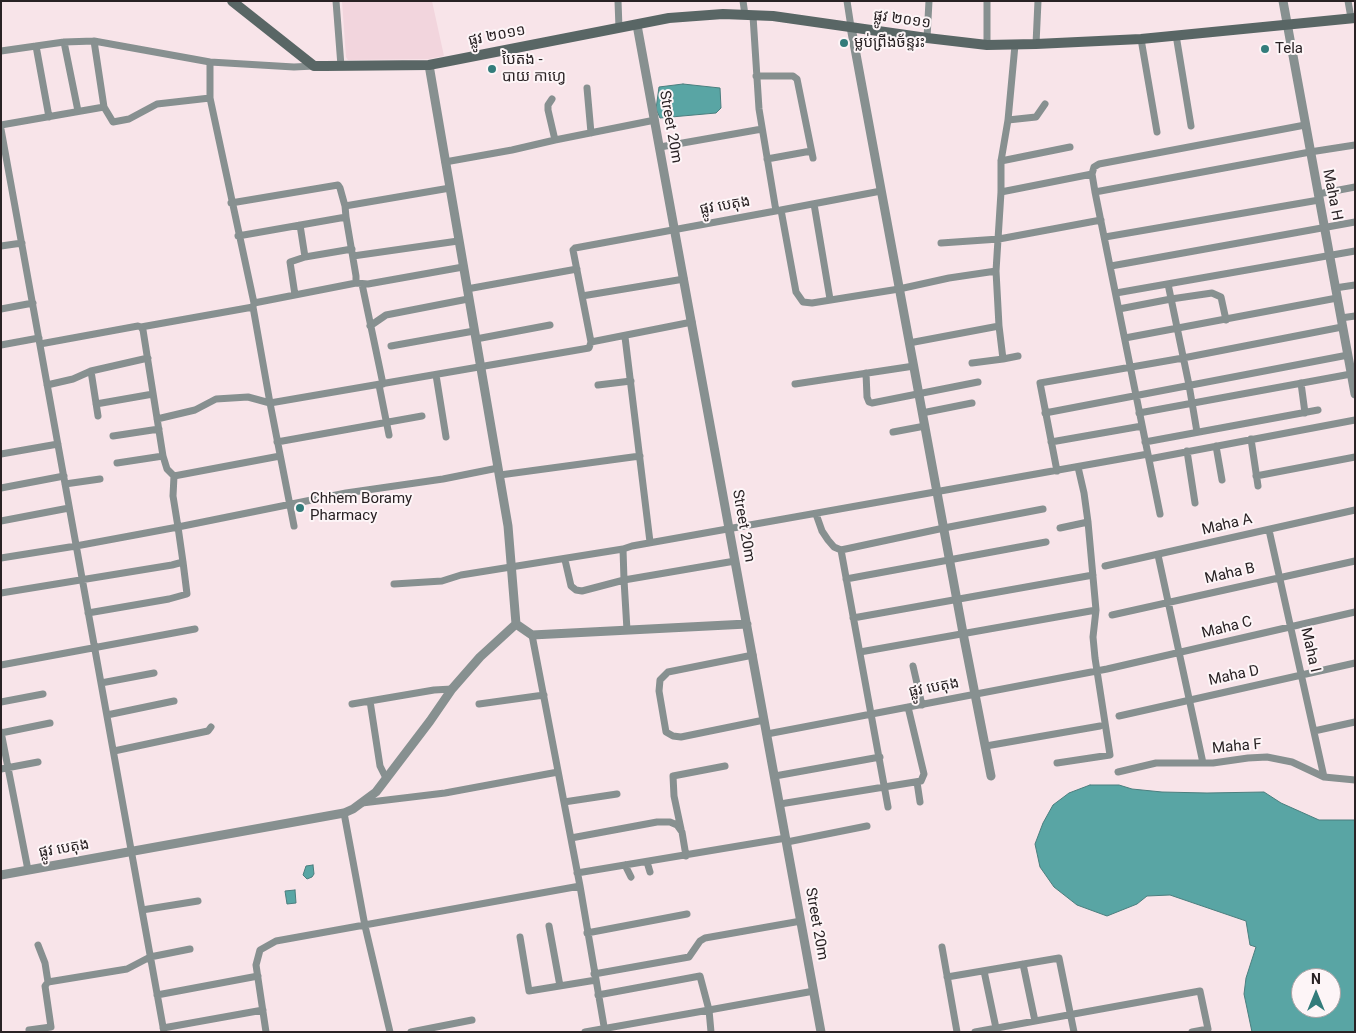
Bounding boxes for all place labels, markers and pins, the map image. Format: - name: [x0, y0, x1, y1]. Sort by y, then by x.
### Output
- place label: ម្លប់ព្រីងច័ន្ទរះ: [854, 34, 925, 52]
- marker: ម្លប់ព្រីងច័ន្ទរះ: [838, 37, 850, 49]
- place label: Tela: [1275, 40, 1303, 58]
- marker: Tela: [1259, 43, 1271, 55]
- place label: បៃតង - បាយ កាហ្វេ: [502, 51, 566, 86]
- marker: បៃតង - បាយ កាហ្វេ: [486, 63, 498, 75]
- place label: Chhem Boramy Pharmacy: [310, 490, 412, 525]
- marker: Chhem Boramy Pharmacy: [294, 502, 306, 514]

